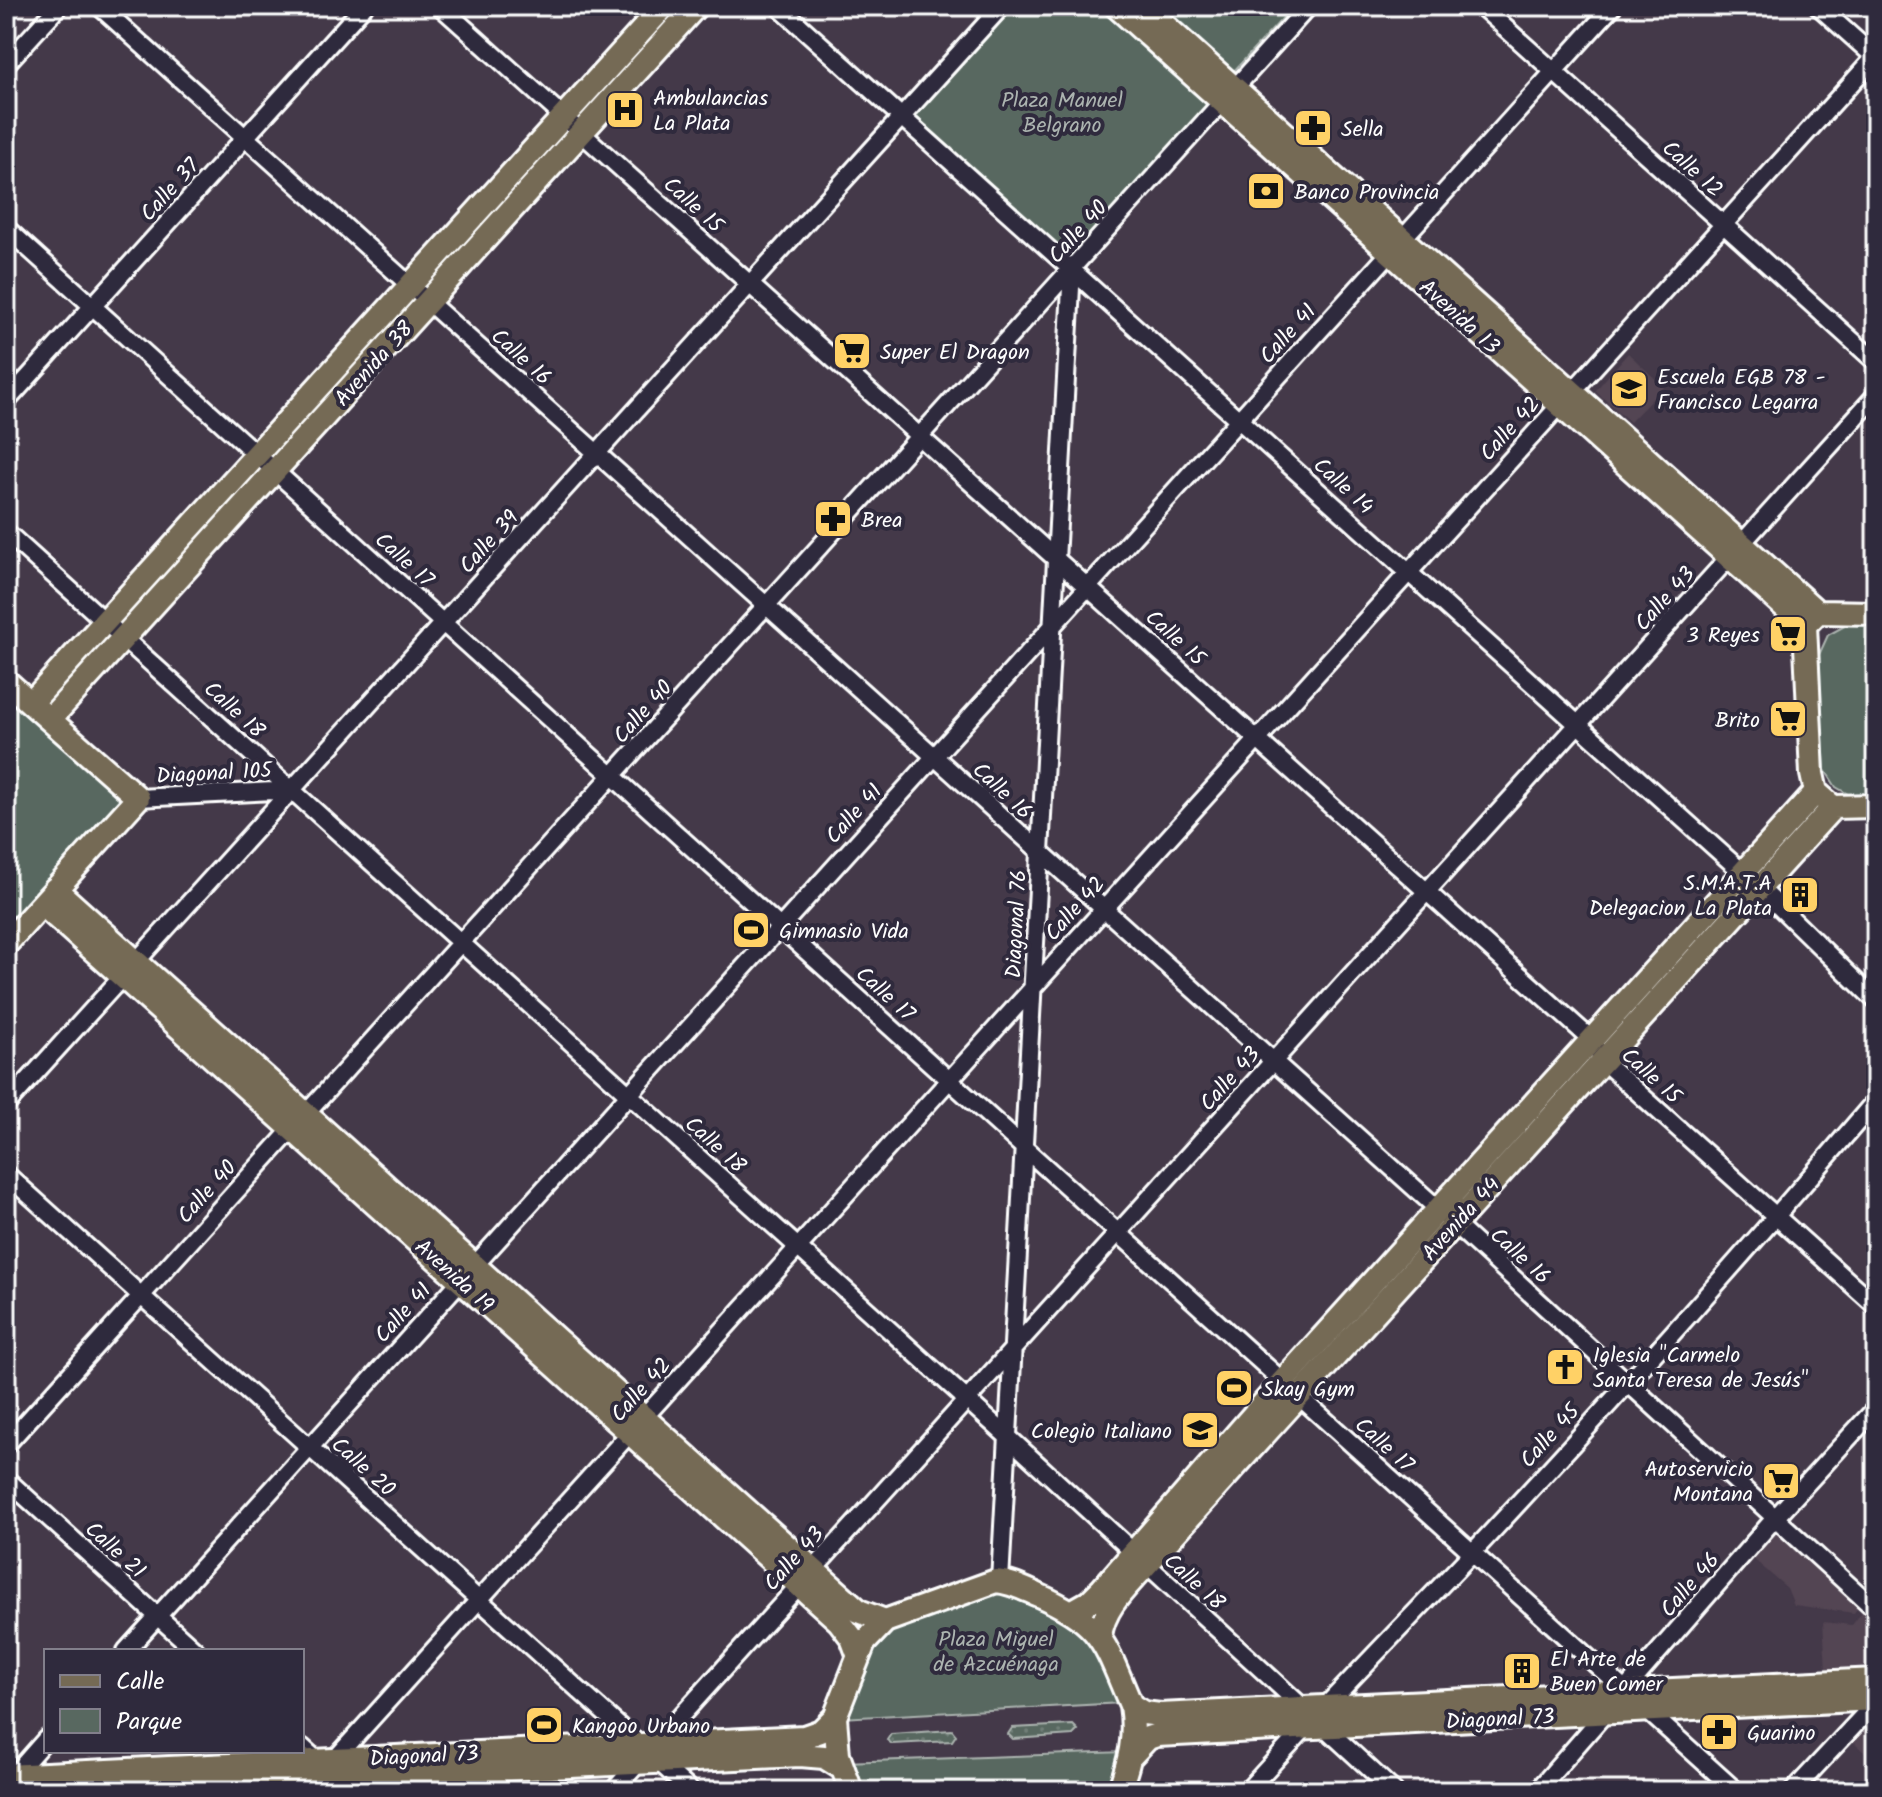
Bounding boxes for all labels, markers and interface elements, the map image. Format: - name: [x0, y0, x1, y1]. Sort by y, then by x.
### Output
- place label: Ambulancias La Plata: [653, 82, 769, 142]
- park label: Plaza Manuel Belgrano: [1001, 84, 1123, 144]
- hospital icon: Ambulancias La Plata: [604, 89, 646, 131]
- pharmacy icon: Sella: [1292, 107, 1334, 149]
- place label: Sella: [1341, 113, 1384, 148]
- street label: Calle 12: [1653, 133, 1730, 207]
- street label: Calle 37: [133, 150, 210, 231]
- street label: Calle 15: [654, 169, 732, 244]
- bank icon: Banco Provincia: [1245, 170, 1287, 212]
- place label: Banco Provincia: [1294, 176, 1439, 211]
- street label: Calle 40: [1040, 193, 1117, 273]
- street label: Avenida 13: [1410, 272, 1507, 364]
- street label: Calle 41: [1252, 296, 1326, 373]
- street label: Avenida 38: [327, 313, 424, 416]
- street label: Calle 16: [482, 321, 559, 395]
- supermarket icon: Super El Dragon: [831, 330, 873, 372]
- place label: Super El Dragon: [880, 336, 1030, 371]
- place label: Escuela EGB 78 - Francisco Legarra: [1657, 361, 1826, 421]
- school or university icon: Escuela EGB 78 - Francisco Legarra: [1608, 368, 1650, 410]
- street label: Calle 42: [1472, 389, 1550, 470]
- street label: Calle 14: [1304, 450, 1381, 524]
- pharmacy icon: Brea: [812, 498, 854, 540]
- street label: Calle 39: [451, 502, 529, 583]
- place label: Brea: [861, 504, 903, 539]
- street label: Calle 17: [366, 524, 442, 598]
- street label: Calle 43: [1627, 559, 1705, 640]
- street label: Calle 15: [1136, 602, 1214, 677]
- supermarket icon: 3 Reyes: [1767, 613, 1809, 655]
- place label: 3 Reyes: [1686, 619, 1761, 654]
- street label: Calle 18: [194, 673, 273, 749]
- street label: Calle 40: [605, 673, 682, 753]
- supermarket icon: Brito: [1767, 698, 1809, 740]
- place label: Brito: [1715, 704, 1760, 739]
- street label: Diagonal 105: [155, 754, 274, 795]
- street label: Calle 16: [963, 754, 1040, 829]
- street label: Calle 41: [818, 776, 892, 853]
- place label: S.M.A.T.A Delegacion La Plata: [1589, 867, 1772, 927]
- street label: Diagonal 76: [997, 869, 1038, 979]
- street label: Calle 42: [1037, 869, 1115, 950]
- building icon: S.M.A.T.A Delegacion La Plata: [1779, 874, 1821, 916]
- sports icon: Gimnasio Vida: [730, 909, 772, 951]
- place label: Gimnasio Vida: [779, 915, 909, 950]
- street label: Calle 17: [847, 958, 923, 1032]
- street label: Calle 43: [1192, 1039, 1270, 1120]
- street label: Calle 15: [1612, 1040, 1690, 1115]
- street label: Calle 18: [675, 1108, 754, 1184]
- street label: Calle 40: [169, 1153, 246, 1233]
- street label: Avenida 44: [1414, 1169, 1510, 1270]
- street label: Calle 16: [1481, 1220, 1558, 1294]
- street label: Avenida 19: [405, 1231, 501, 1323]
- street label: Calle 41: [367, 1275, 441, 1352]
- place label: Iglesia "Carmelo Santa Teresa de Jesús": [1593, 1339, 1808, 1399]
- church icon: Iglesia "Carmelo Santa Teresa de Jesús": [1544, 1346, 1586, 1388]
- street label: Calle 42: [603, 1350, 681, 1431]
- sports icon: Skay Gym: [1213, 1367, 1255, 1409]
- place label: Skay Gym: [1262, 1373, 1355, 1408]
- street label: Calle 45: [1512, 1395, 1590, 1477]
- school or university icon: Colegio Italiano: [1179, 1409, 1221, 1451]
- street label: Calle 17: [1346, 1409, 1422, 1483]
- place label: Colegio Italiano: [1031, 1415, 1172, 1450]
- street label: Calle 20: [322, 1429, 403, 1507]
- place label: Autoservicio Montana: [1644, 1453, 1753, 1513]
- supermarket icon: Autoservicio Montana: [1760, 1460, 1802, 1502]
- street label: Calle 21: [76, 1514, 153, 1588]
- street label: Calle 43: [756, 1519, 834, 1600]
- street label: Calle 18: [1154, 1545, 1233, 1621]
- street label: Calle 46: [1652, 1545, 1729, 1626]
- park label: Plaza Miguel de Azcuénaga: [933, 1623, 1059, 1683]
- place label: El Arte de Buen Comer: [1550, 1643, 1665, 1703]
- legend: [44, 1649, 304, 1753]
- building icon: El Arte de Buen Comer: [1501, 1650, 1543, 1692]
- text: Calle: [116, 1663, 164, 1702]
- street label: Diagonal 73: [1445, 1700, 1556, 1741]
- text: Parque: [116, 1703, 182, 1742]
- sports icon: Kangoo Urbano: [523, 1704, 565, 1746]
- place label: Kangoo Urbano: [572, 1710, 710, 1745]
- pharmacy icon: Guarino: [1698, 1711, 1740, 1753]
- place label: Guarino: [1747, 1717, 1816, 1752]
- street label: Diagonal 73: [369, 1737, 480, 1778]

